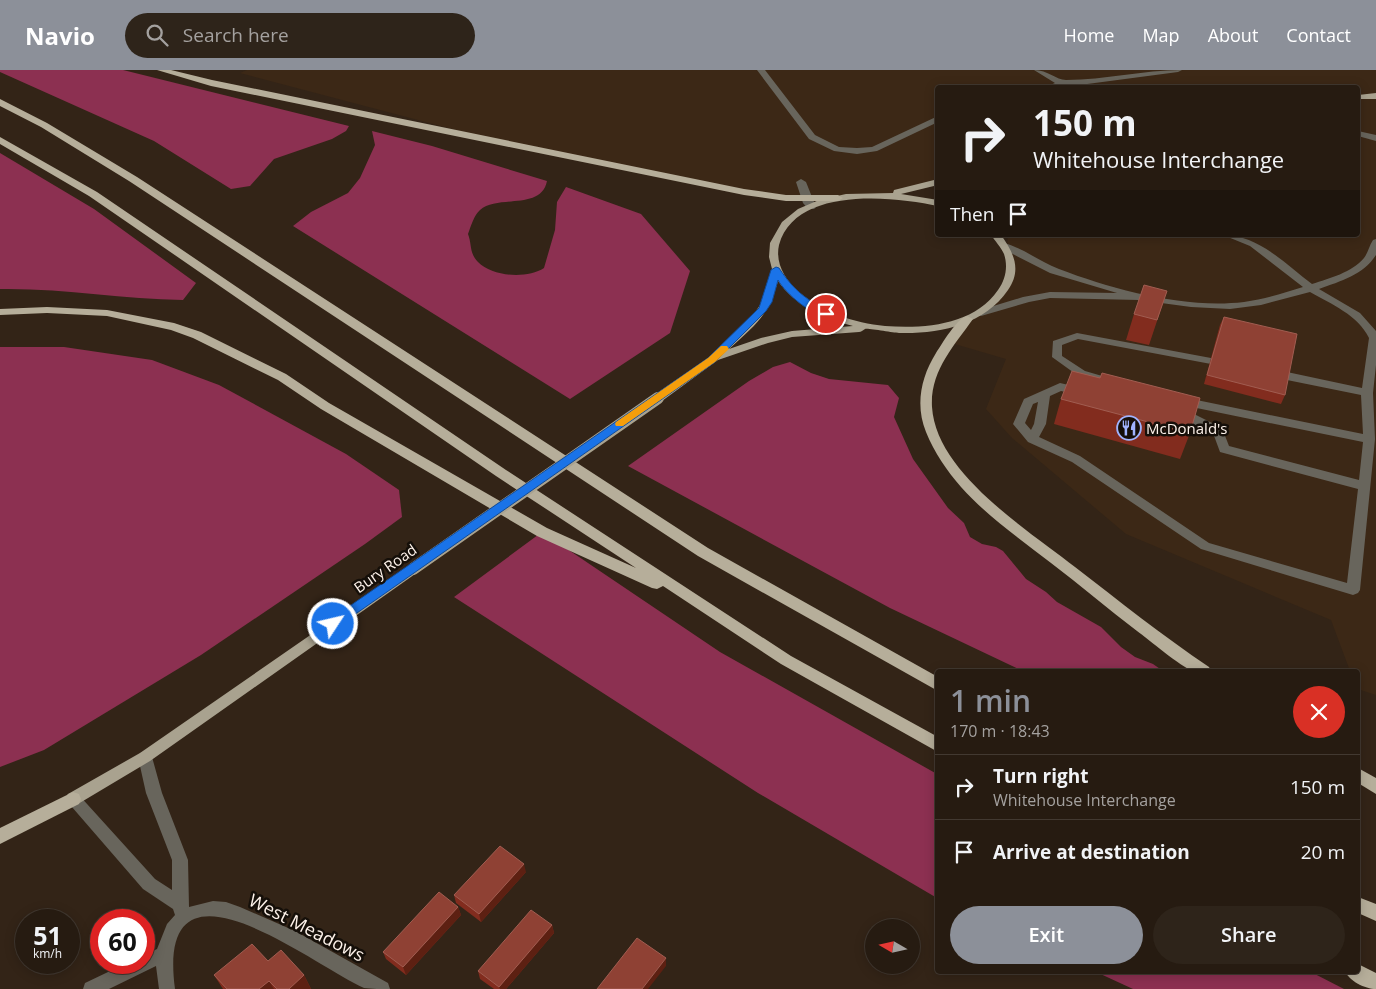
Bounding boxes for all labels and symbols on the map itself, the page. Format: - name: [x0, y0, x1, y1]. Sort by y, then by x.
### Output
- pin: [805, 293, 847, 335]
- restaurant icon: McDonald's: [1116, 415, 1142, 441]
- place label: McDonald's: [1146, 418, 1228, 438]
- street label: Bury Road: [350, 539, 420, 597]
- position arrow: [306, 597, 358, 649]
- street label: West Meadows: [245, 887, 369, 967]
- speed limit sign: 60: [90, 909, 155, 974]
- north arrow: [865, 919, 920, 974]

